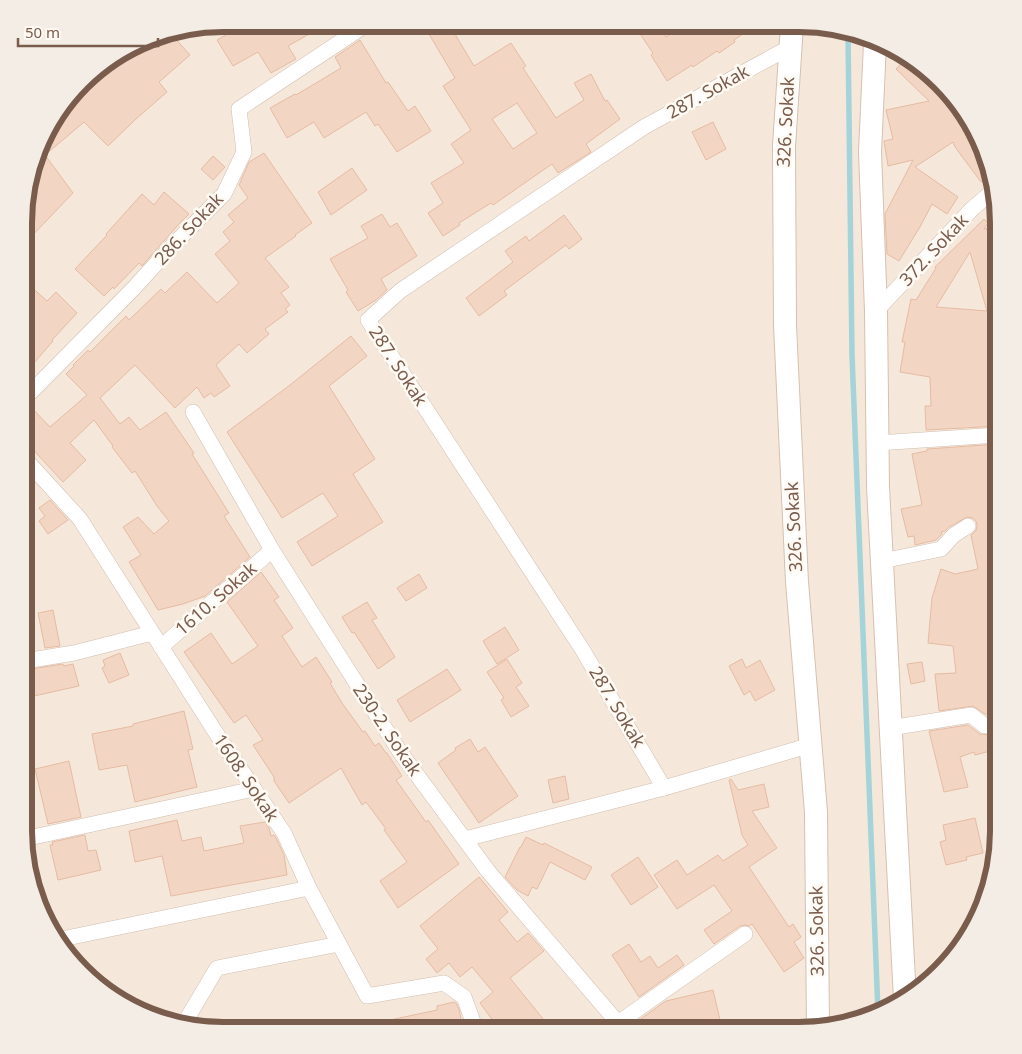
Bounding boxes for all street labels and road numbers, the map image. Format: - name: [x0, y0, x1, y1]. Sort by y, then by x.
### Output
- street label: 287. Sokak: [662, 59, 753, 124]
- street label: 326. Sokak: [771, 76, 799, 168]
- street label: 286. Sokak: [149, 187, 228, 270]
- street label: 372. Sokak: [894, 208, 973, 291]
- street label: 287. Sokak: [364, 321, 434, 410]
- street label: 326. Sokak: [779, 481, 807, 573]
- street label: 1610. Sokak: [169, 556, 262, 640]
- street label: 287. Sokak: [584, 662, 652, 752]
- street label: 230-2. Sokak: [348, 679, 428, 781]
- street label: 1608. Sokak: [209, 729, 285, 826]
- street label: 326. Sokak: [803, 885, 829, 976]

